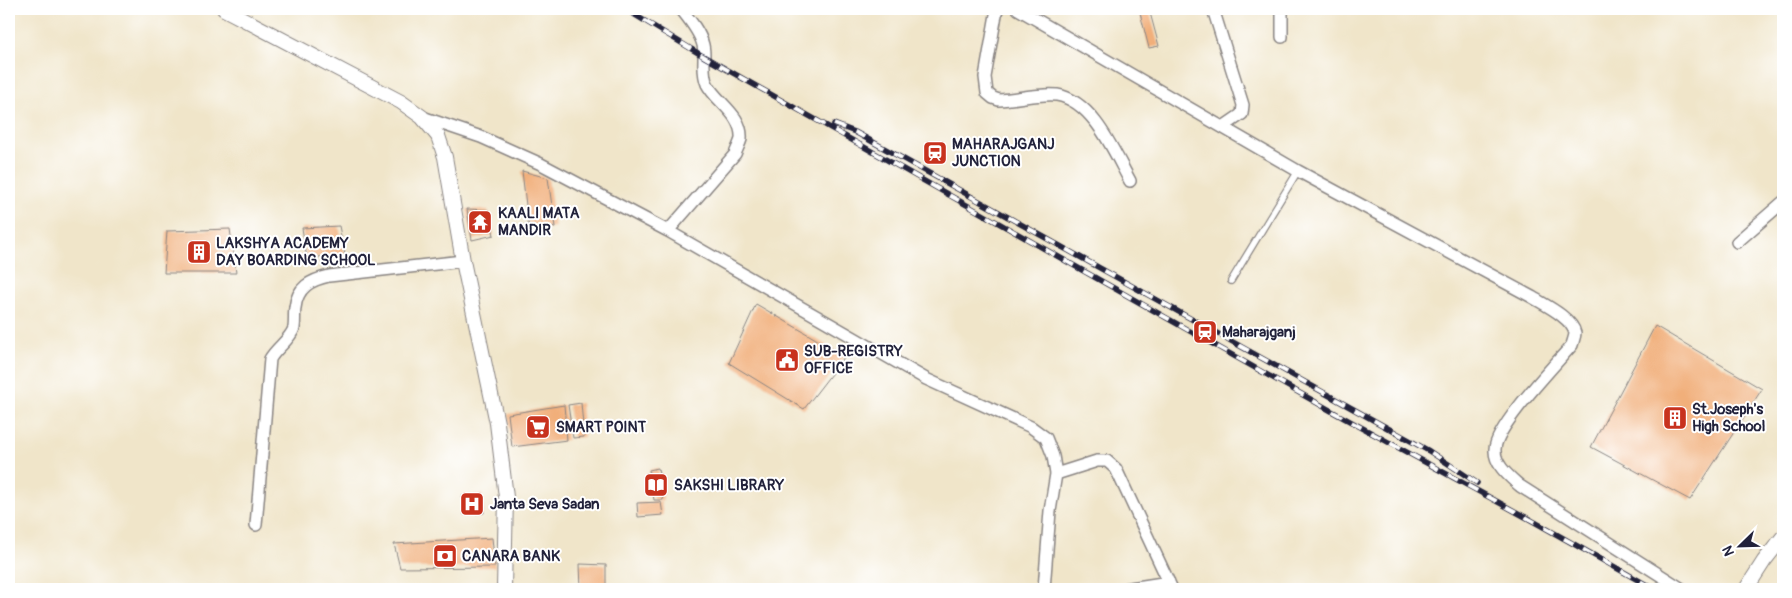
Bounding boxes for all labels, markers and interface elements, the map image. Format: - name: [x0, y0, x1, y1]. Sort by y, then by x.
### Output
- place label: MAHARAJGANJ JUNCTION: [952, 135, 1054, 171]
- station icon: MAHARAJGANJ JUNCTION: [922, 140, 948, 166]
- place label: KAALI MATA MANDIR: [498, 204, 580, 240]
- temple icon: KAALI MATA MANDIR: [467, 209, 493, 235]
- place label: LAKSHYA ACADEMY DAY BOARDING SCHOOL: [216, 234, 376, 270]
- building icon: LAKSHYA ACADEMY DAY BOARDING SCHOOL: [186, 239, 212, 265]
- station icon: Maharajganj: [1192, 319, 1218, 345]
- place label: Maharajganj: [1222, 323, 1296, 342]
- place label: SUB-REGISTRY OFFICE: [804, 342, 903, 378]
- public building icon: SUB-REGISTRY OFFICE: [774, 347, 800, 373]
- place label: St.Joseph's High School: [1692, 400, 1765, 436]
- building icon: St.Joseph's High School: [1662, 405, 1688, 431]
- supermarket icon: SMART POINT: [525, 414, 551, 440]
- place label: SMART POINT: [556, 418, 647, 437]
- library icon: SAKSHI LIBRARY: [643, 472, 669, 498]
- place label: SAKSHI LIBRARY: [674, 476, 785, 495]
- hospital icon: Janta Seva Sadan: [459, 491, 485, 517]
- place label: Janta Seva Sadan: [490, 495, 600, 514]
- north arrow: [1714, 520, 1764, 570]
- bank icon: CANARA BANK: [432, 543, 458, 569]
- text: N: [1719, 543, 1738, 559]
- place label: CANARA BANK: [462, 547, 560, 566]

